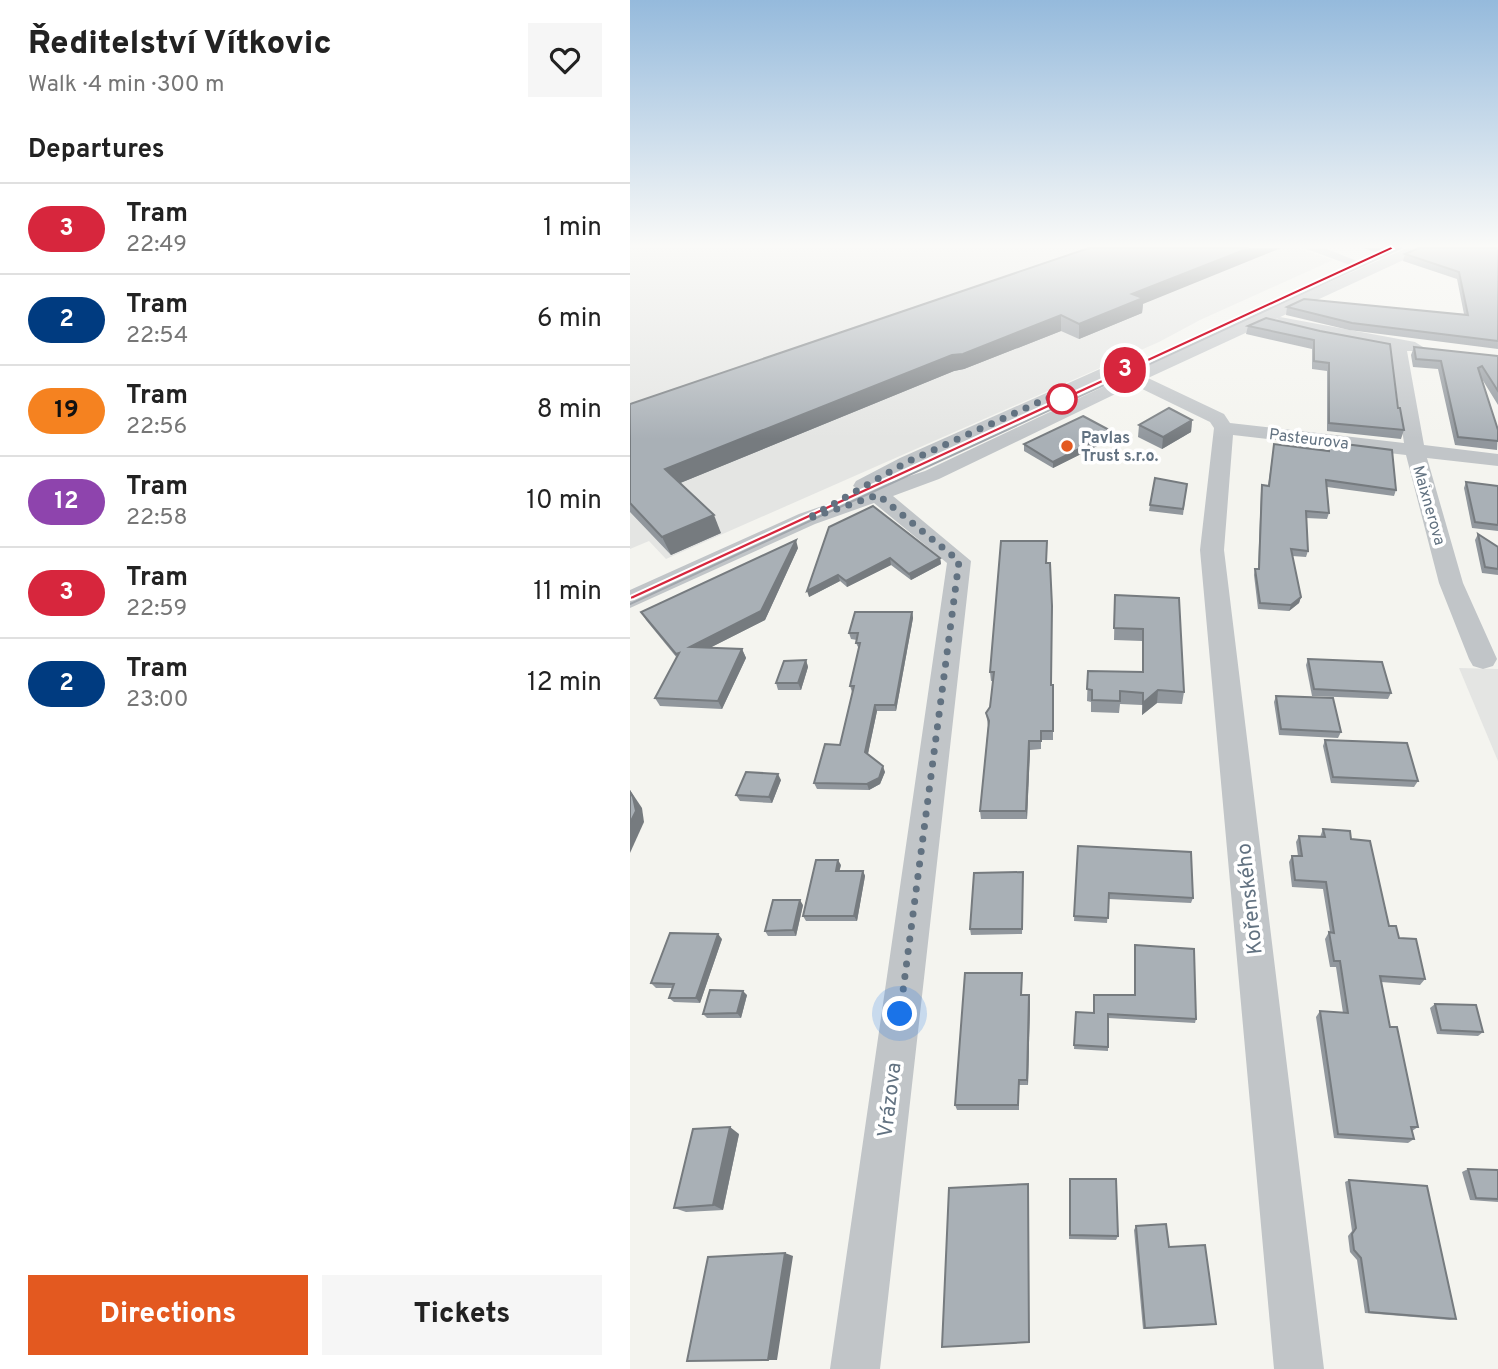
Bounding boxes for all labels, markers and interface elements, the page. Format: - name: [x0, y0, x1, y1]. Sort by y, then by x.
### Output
- button: heart: [528, 23, 602, 97]
- text: Ředitelství Vítkovic: [28, 24, 332, 66]
- text: Walk · 4 min · 300 m: [28, 71, 225, 100]
- text: Departures: [28, 134, 165, 167]
- text: Tram: [126, 198, 188, 231]
- text: 1 min: [543, 212, 602, 245]
- text: 3: [59, 214, 74, 244]
- text: 22:49: [126, 231, 187, 260]
- text: Tram: [126, 289, 188, 322]
- text: 6 min: [537, 303, 602, 336]
- text: 2: [59, 305, 74, 335]
- text: 22:54: [126, 322, 188, 351]
- line badge: 3: [1102, 347, 1148, 393]
- text: 3: [1118, 355, 1132, 385]
- text: Tram: [126, 380, 188, 413]
- unlabelled marker: [1047, 384, 1077, 414]
- text: 8 min: [537, 394, 602, 427]
- text: 19: [54, 396, 79, 426]
- text: 22:56: [126, 413, 187, 442]
- street label: Pasteurova: [1268, 425, 1350, 455]
- place label: Pavlas Trust s.r.o.: [1081, 429, 1159, 467]
- marker: Pavlas Trust s.r.o.: [1059, 438, 1075, 454]
- street label: Maixnerova: [1407, 463, 1449, 548]
- text: Tram: [126, 471, 188, 504]
- text: 10 min: [526, 485, 602, 518]
- text: 12: [54, 487, 79, 517]
- text: 22:58: [126, 504, 188, 533]
- text: Tram: [126, 562, 188, 595]
- text: 11 min: [533, 576, 602, 609]
- text: 3: [59, 578, 74, 608]
- text: 22:59: [126, 595, 187, 624]
- text: Tram: [126, 653, 188, 686]
- text: 12 min: [527, 667, 602, 700]
- text: 2: [59, 669, 74, 699]
- text: 23:00: [126, 686, 188, 715]
- street label: Kořenského: [1231, 842, 1270, 956]
- your location: [882, 996, 917, 1031]
- street label: Vrázova: [872, 1061, 908, 1139]
- button: Directions: [28, 1275, 308, 1355]
- button: Tickets: [322, 1275, 602, 1355]

